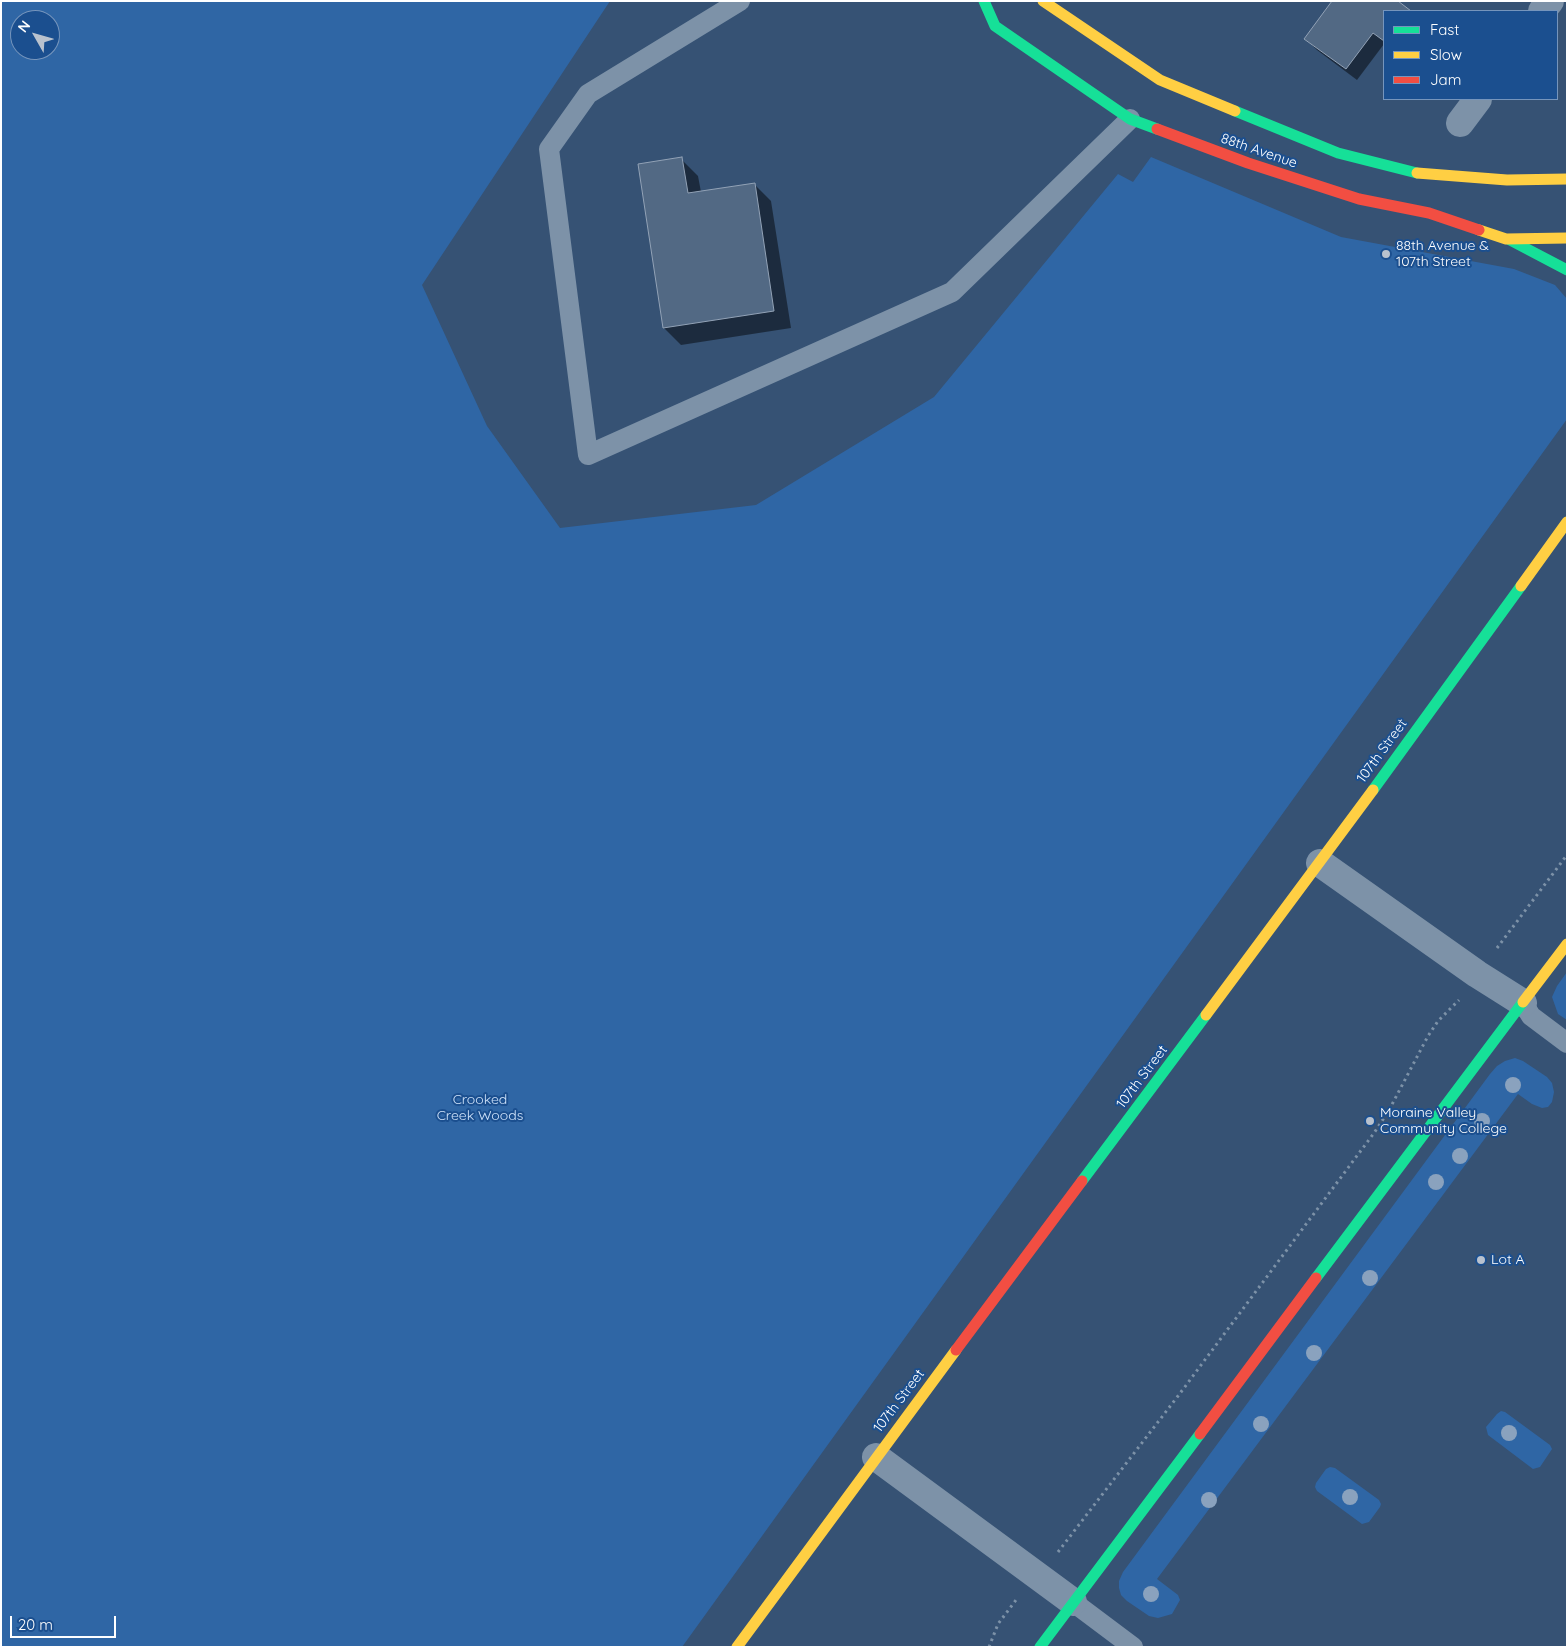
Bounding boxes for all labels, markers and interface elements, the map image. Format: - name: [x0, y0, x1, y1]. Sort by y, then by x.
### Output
- north arrow: [10, 10, 60, 60]
- legend: [1383, 10, 1558, 100]
- text: N: [14, 17, 34, 36]
- text: Fast: [1430, 20, 1459, 39]
- text: Slow: [1430, 45, 1462, 64]
- text: Jam: [1430, 70, 1461, 89]
- street label: 88th Avenue: [1219, 130, 1299, 172]
- place label: 88th Avenue & 107th Street: [1396, 238, 1489, 270]
- marker: 88th Avenue & 107th Street: [1380, 248, 1392, 260]
- street label: 107th Street: [1353, 716, 1411, 786]
- street label: 107th Street: [1113, 1042, 1171, 1112]
- park label: Crooked Creek Woods: [437, 1092, 523, 1124]
- place label: Moraine Valley Community College: [1380, 1105, 1507, 1138]
- marker: Moraine Valley Community College: [1364, 1115, 1376, 1127]
- place label: Lot A: [1491, 1252, 1525, 1268]
- marker: Lot A: [1475, 1254, 1487, 1266]
- street label: 107th Street: [870, 1366, 928, 1436]
- scale bar: [12, 1606, 119, 1638]
- text: 20 m: [18, 1615, 53, 1634]

